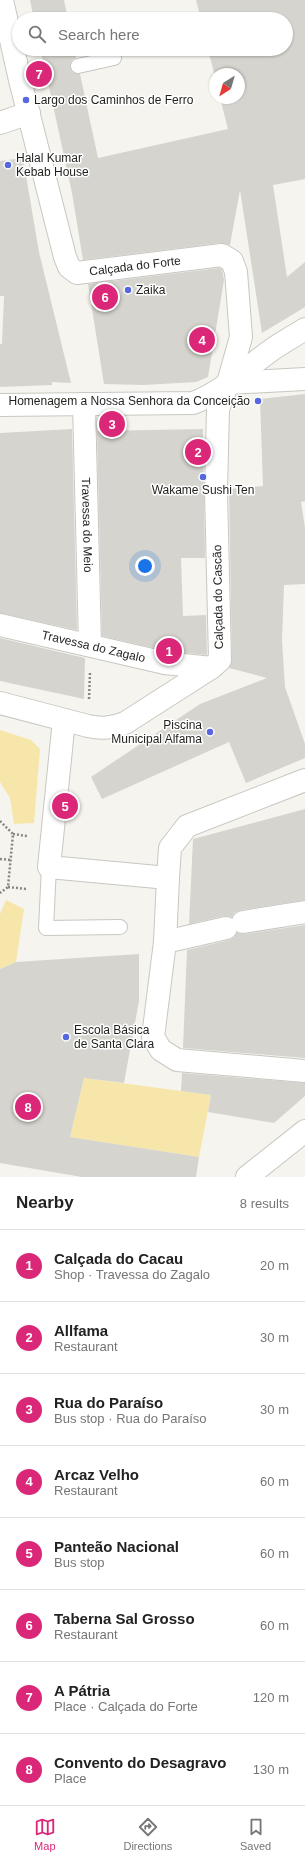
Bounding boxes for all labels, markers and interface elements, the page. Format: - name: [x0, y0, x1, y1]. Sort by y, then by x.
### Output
- search box: [12, 12, 293, 56]
- icon: search: [26, 23, 48, 45]
- text: Search here: [58, 26, 140, 43]
- pin: 7: [26, 59, 52, 89]
- north arrow: [209, 68, 245, 104]
- place label: Largo dos Caminhos de Ferro: [34, 93, 194, 107]
- marker: Largo dos Caminhos de Ferro: [21, 95, 31, 105]
- place label: Halal Kumar Kebab House: [16, 151, 89, 179]
- marker: Halal Kumar Kebab House: [3, 160, 13, 170]
- street label: Calçada do Forte: [88, 253, 182, 279]
- pin: 6: [92, 282, 118, 312]
- place label: Zaika: [136, 283, 166, 297]
- marker: Zaika: [123, 285, 133, 295]
- pin: 4: [189, 325, 215, 355]
- place label: Homenagem a Nossa Senhora da Conceição: [9, 394, 250, 408]
- marker: Homenagem a Nossa Senhora da Conceição: [253, 396, 263, 406]
- pin: 3: [99, 409, 125, 439]
- pin: 2: [185, 437, 211, 467]
- marker: Wakame Sushi Ten: [198, 472, 208, 482]
- street label: Travessa do Meio: [79, 477, 95, 573]
- place label: Wakame Sushi Ten: [152, 483, 254, 497]
- street label: Calçada do Cascão: [210, 544, 226, 649]
- your location: [135, 556, 155, 576]
- street label: Travessa do Zagalo: [40, 628, 147, 665]
- pin: 1: [156, 636, 182, 666]
- place label: Piscina Municipal Alfama: [111, 718, 202, 746]
- marker: Piscina Municipal Alfama: [205, 727, 215, 737]
- pin: 5: [52, 791, 78, 821]
- place label: Escola Básica de Santa Clara: [74, 1023, 154, 1051]
- marker: Escola Básica de Santa Clara: [61, 1032, 71, 1042]
- pin: 8: [15, 1092, 41, 1122]
- text: Nearby: [16, 1193, 74, 1212]
- text: 8 results: [240, 1196, 289, 1211]
- text: Calçada do Cacau: [54, 1250, 183, 1267]
- text: 1: [25, 1258, 33, 1273]
- text: 20 m: [260, 1258, 289, 1273]
- text: Shop · Travessa do Zagalo: [54, 1267, 210, 1282]
- text: Allfama: [54, 1322, 108, 1339]
- text: 2: [25, 1330, 33, 1345]
- text: 30 m: [260, 1330, 289, 1345]
- text: Restaurant: [54, 1339, 118, 1354]
- text: Rua do Paraíso: [54, 1394, 163, 1411]
- text: 3: [25, 1402, 33, 1417]
- text: 30 m: [260, 1402, 289, 1417]
- text: Bus stop · Rua do Paraíso: [54, 1411, 206, 1426]
- text: Arcaz Velho: [54, 1466, 139, 1483]
- text: 4: [25, 1474, 33, 1489]
- text: 60 m: [260, 1474, 289, 1489]
- text: Restaurant: [54, 1483, 118, 1498]
- text: Panteão Nacional: [54, 1538, 179, 1555]
- text: 5: [25, 1546, 33, 1561]
- text: 60 m: [260, 1546, 289, 1561]
- text: Bus stop: [54, 1555, 105, 1570]
- text: Taberna Sal Grosso: [54, 1610, 195, 1627]
- text: 6: [25, 1618, 33, 1633]
- text: 60 m: [260, 1618, 289, 1633]
- text: Restaurant: [54, 1627, 118, 1642]
- text: A Pátria: [54, 1682, 110, 1699]
- text: 7: [25, 1690, 33, 1705]
- text: 120 m: [253, 1690, 289, 1705]
- text: Place · Calçada do Forte: [54, 1699, 198, 1714]
- text: Convento do Desagravo: [54, 1754, 227, 1771]
- text: 8: [25, 1762, 33, 1777]
- text: 130 m: [253, 1762, 289, 1777]
- text: Place: [54, 1771, 87, 1786]
- tab: Map: [34, 1816, 56, 1852]
- tab: Directions: [123, 1816, 172, 1852]
- tab: Saved: [240, 1816, 271, 1852]

